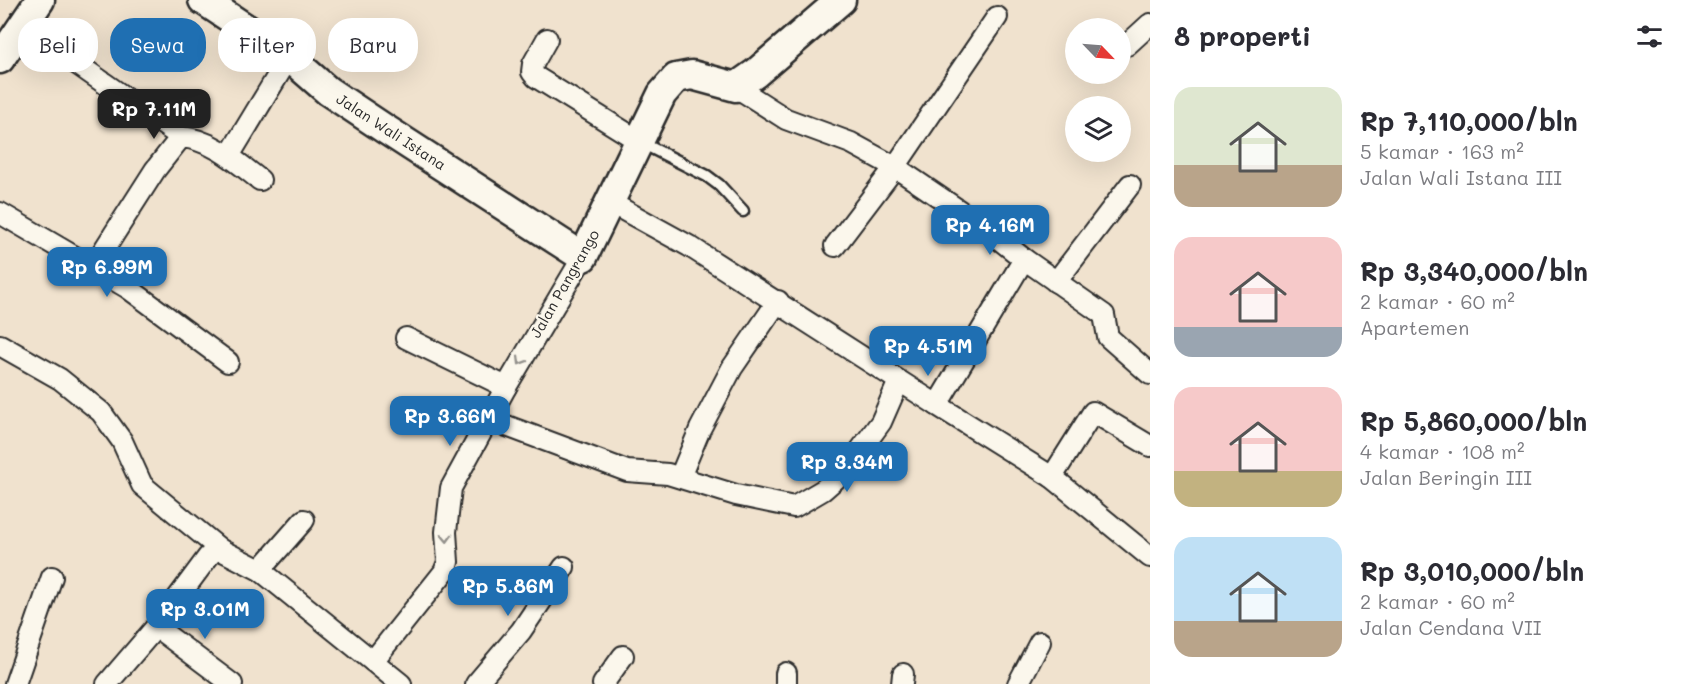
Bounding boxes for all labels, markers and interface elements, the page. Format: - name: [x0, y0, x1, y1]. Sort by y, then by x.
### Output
- chip: Beli: [18, 18, 98, 72]
- chip: Sewa: [110, 18, 206, 72]
- chip: Filter: [218, 18, 316, 72]
- chip: Baru: [328, 18, 418, 72]
- north arrow: [1065, 18, 1131, 84]
- map controls: [1065, 18, 1131, 162]
- text: 8 properti: [1174, 19, 1311, 53]
- icon: filters: [1633, 20, 1666, 53]
- street label: Jalan Wali Istana: [333, 88, 450, 174]
- pin: Rp 7.11M: [92, 89, 216, 140]
- text: Rp 7.11M: [112, 95, 196, 121]
- button: layers: [1065, 96, 1131, 162]
- text: Rp 7,110,000/bln: [1360, 104, 1578, 138]
- icon: home: [1222, 111, 1294, 183]
- text: 5 kamar · 163 m²: [1360, 138, 1524, 164]
- text: Jalan Wali Istana III: [1360, 164, 1562, 190]
- pin: Rp 4.16M: [928, 205, 1052, 256]
- text: Rp 4.16M: [945, 211, 1035, 237]
- street label: Jalan Pangrango: [525, 226, 603, 341]
- pin: Rp 6.99M: [45, 247, 169, 298]
- text: Rp 6.99M: [61, 253, 153, 279]
- text: Rp 3,340,000/bln: [1360, 254, 1588, 288]
- icon: home: [1222, 261, 1294, 333]
- text: 2 kamar · 60 m²: [1360, 288, 1515, 314]
- text: Apartemen: [1360, 314, 1469, 340]
- pin: Rp 4.51M: [866, 326, 990, 377]
- text: Rp 4.51M: [883, 332, 973, 358]
- one-way arrow: [517, 355, 528, 365]
- pin: Rp 3.66M: [388, 396, 512, 447]
- text: Rp 3.66M: [404, 402, 496, 428]
- text: Rp 5,860,000/bln: [1360, 404, 1587, 438]
- icon: home: [1222, 411, 1294, 483]
- text: 4 kamar · 108 m²: [1360, 438, 1524, 464]
- pin: Rp 3.34M: [785, 442, 909, 493]
- text: Rp 3.34M: [801, 448, 893, 474]
- text: Jalan Beringin III: [1360, 464, 1532, 490]
- one-way arrow: [441, 533, 453, 542]
- text: Rp 3,010,000/bln: [1360, 554, 1584, 588]
- icon: home: [1222, 561, 1294, 633]
- pin: Rp 5.86M: [446, 566, 570, 617]
- text: Rp 5.86M: [462, 572, 554, 598]
- text: 2 kamar · 60 m²: [1360, 588, 1515, 614]
- pin: Rp 3.01M: [143, 589, 267, 640]
- text: Rp 3.01M: [160, 595, 250, 621]
- text: Jalan Cendana VII: [1360, 614, 1542, 640]

